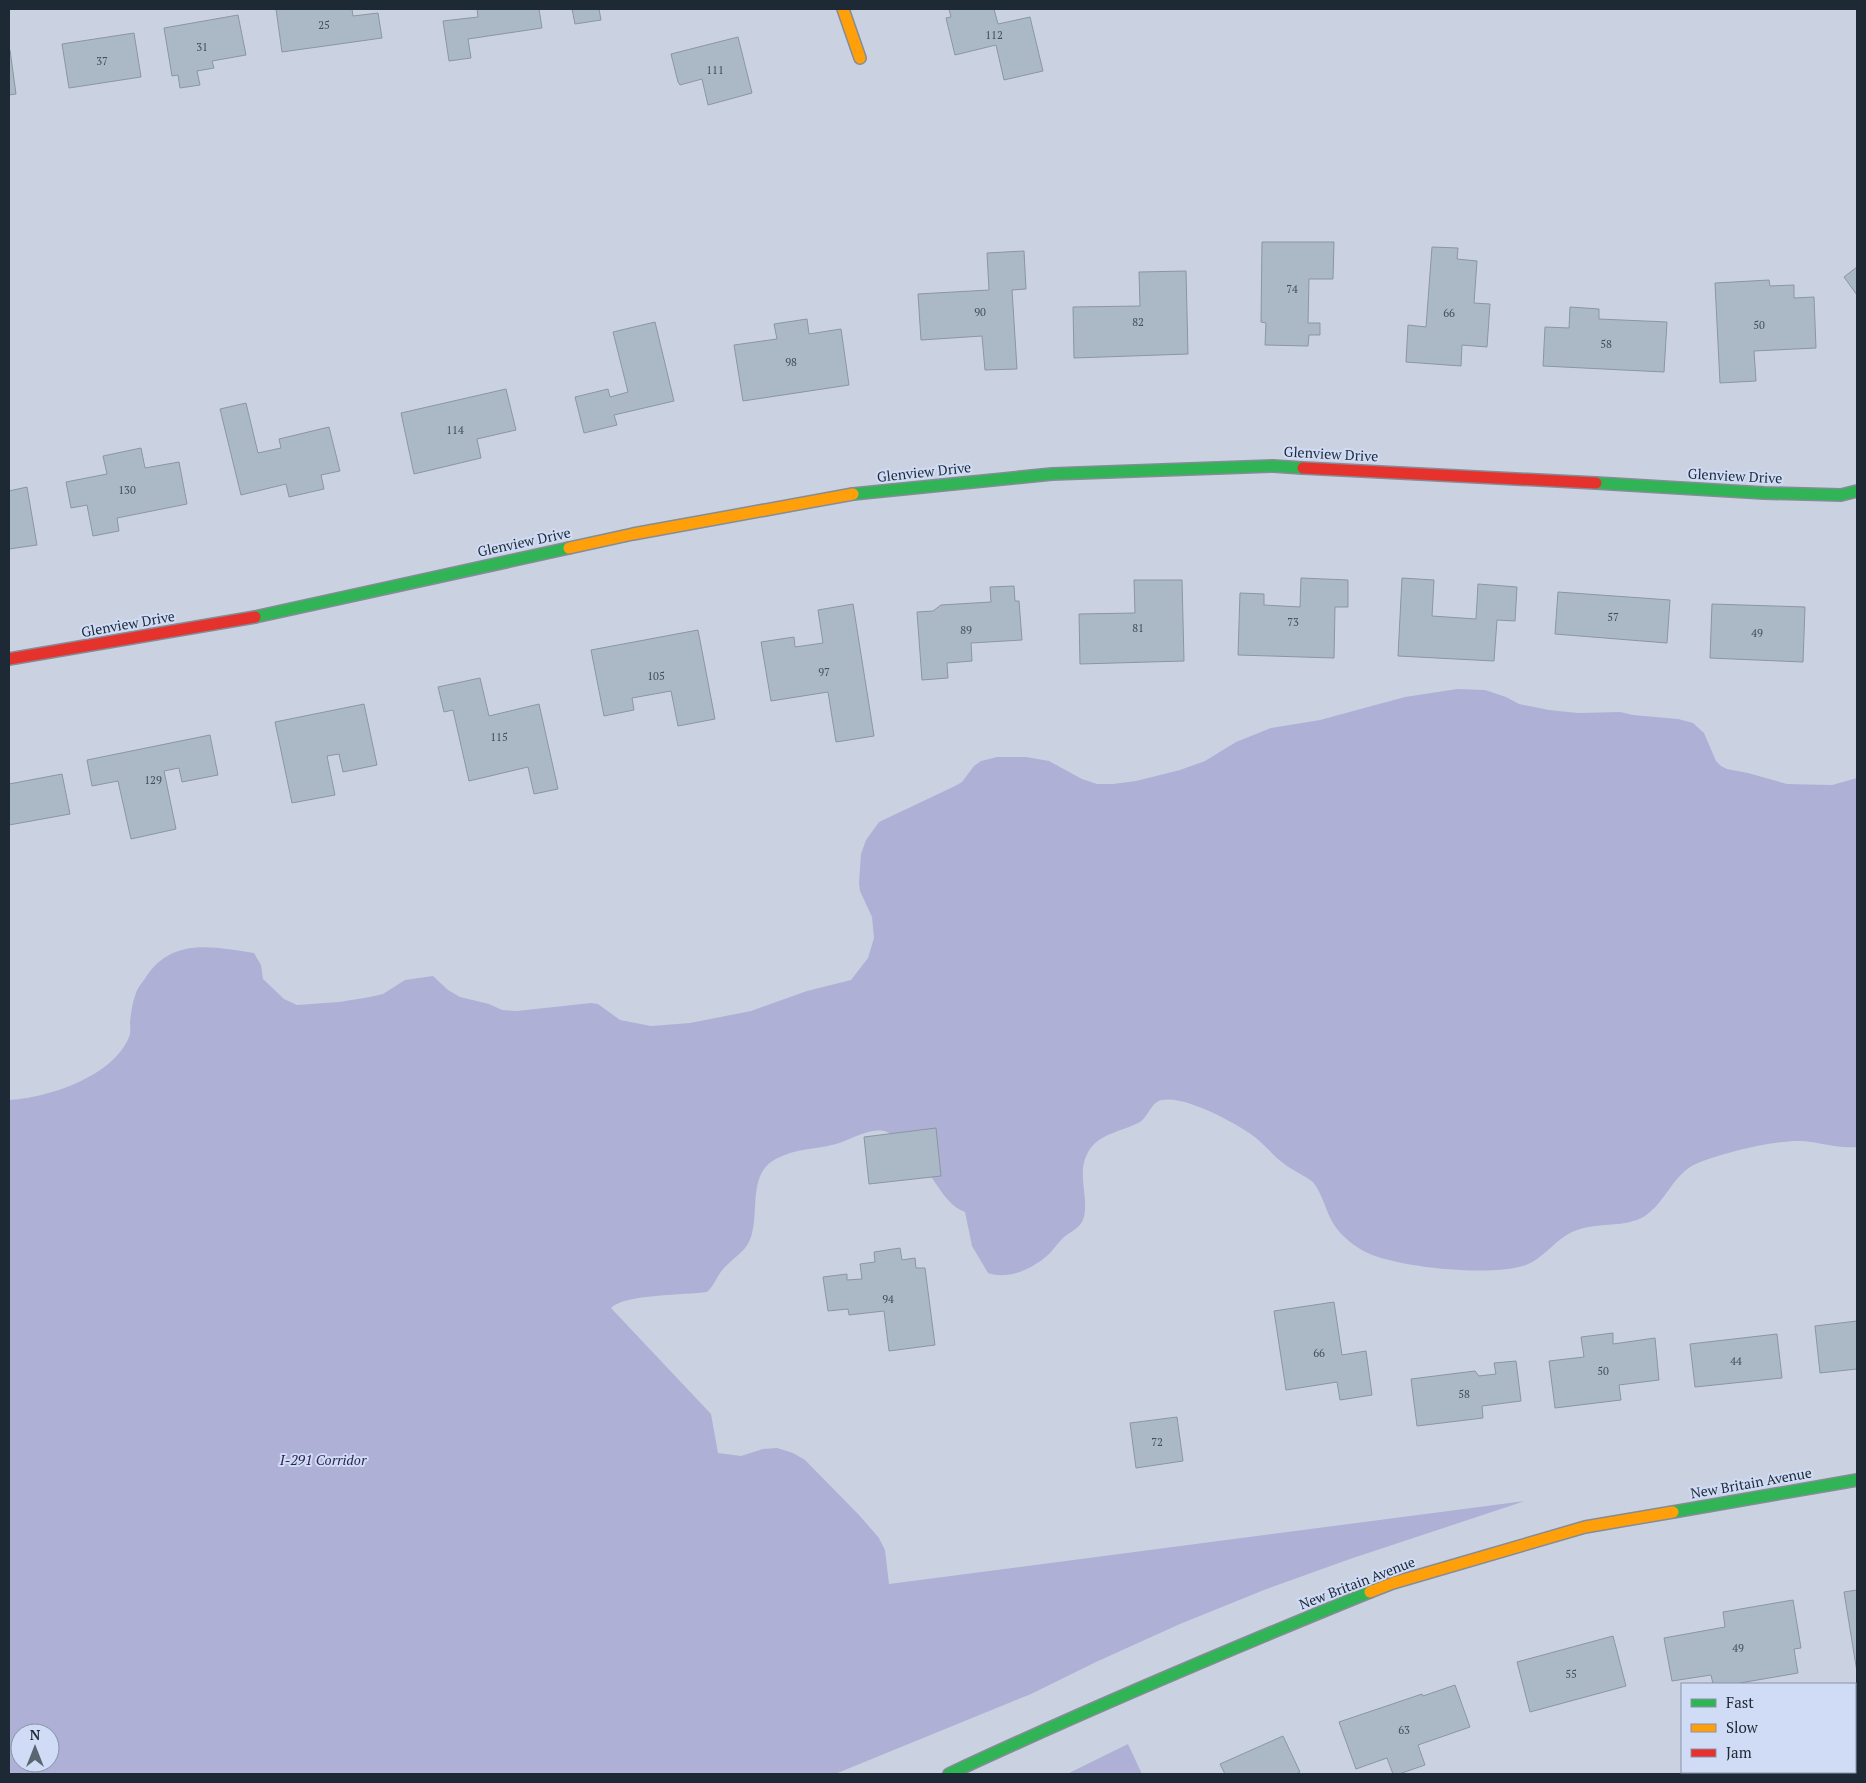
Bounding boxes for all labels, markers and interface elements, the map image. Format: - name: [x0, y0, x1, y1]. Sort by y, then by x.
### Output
- house number: 25: [318, 18, 330, 32]
- house number: 112: [985, 28, 1003, 42]
- house number: 31: [196, 40, 208, 54]
- house number: 37: [96, 54, 108, 68]
- house number: 111: [706, 63, 724, 77]
- house number: 74: [1286, 282, 1298, 296]
- house number: 90: [974, 305, 986, 319]
- house number: 66: [1443, 306, 1455, 320]
- house number: 82: [1132, 315, 1144, 329]
- house number: 50: [1753, 318, 1765, 332]
- house number: 58: [1600, 337, 1612, 351]
- house number: 98: [785, 355, 797, 369]
- house number: 114: [446, 423, 464, 437]
- street label: Glenview Drive: [1283, 442, 1379, 465]
- street label: Glenview Drive: [876, 457, 972, 486]
- street label: Glenview Drive: [1687, 464, 1783, 487]
- house number: 130: [118, 483, 136, 497]
- street label: Glenview Drive: [476, 522, 572, 561]
- street label: Glenview Drive: [80, 606, 176, 641]
- house number: 57: [1607, 610, 1619, 624]
- house number: 73: [1287, 615, 1299, 629]
- house number: 81: [1132, 621, 1144, 635]
- house number: 89: [960, 623, 972, 637]
- house number: 49: [1751, 626, 1763, 640]
- house number: 97: [818, 665, 830, 679]
- house number: 105: [647, 669, 665, 683]
- house number: 115: [490, 730, 508, 744]
- house number: 129: [144, 773, 162, 787]
- house number: 94: [882, 1292, 894, 1306]
- house number: 66: [1313, 1346, 1325, 1360]
- house number: 44: [1730, 1354, 1742, 1368]
- house number: 50: [1597, 1364, 1609, 1378]
- house number: 58: [1458, 1387, 1470, 1401]
- house number: 72: [1151, 1435, 1163, 1449]
- park label: I-291 Corridor: [279, 1450, 367, 1469]
- street label: New Britain Avenue: [1689, 1462, 1813, 1503]
- street label: New Britain Avenue: [1296, 1552, 1418, 1613]
- house number: 49: [1732, 1641, 1744, 1655]
- house number: 55: [1565, 1667, 1577, 1681]
- legend: [1681, 1683, 1856, 1773]
- text: Fast: [1726, 1692, 1754, 1712]
- text: Slow: [1726, 1717, 1759, 1737]
- north arrow: [10, 1723, 60, 1773]
- house number: 63: [1398, 1723, 1410, 1737]
- text: N: [30, 1725, 41, 1744]
- text: Jam: [1726, 1742, 1752, 1762]

